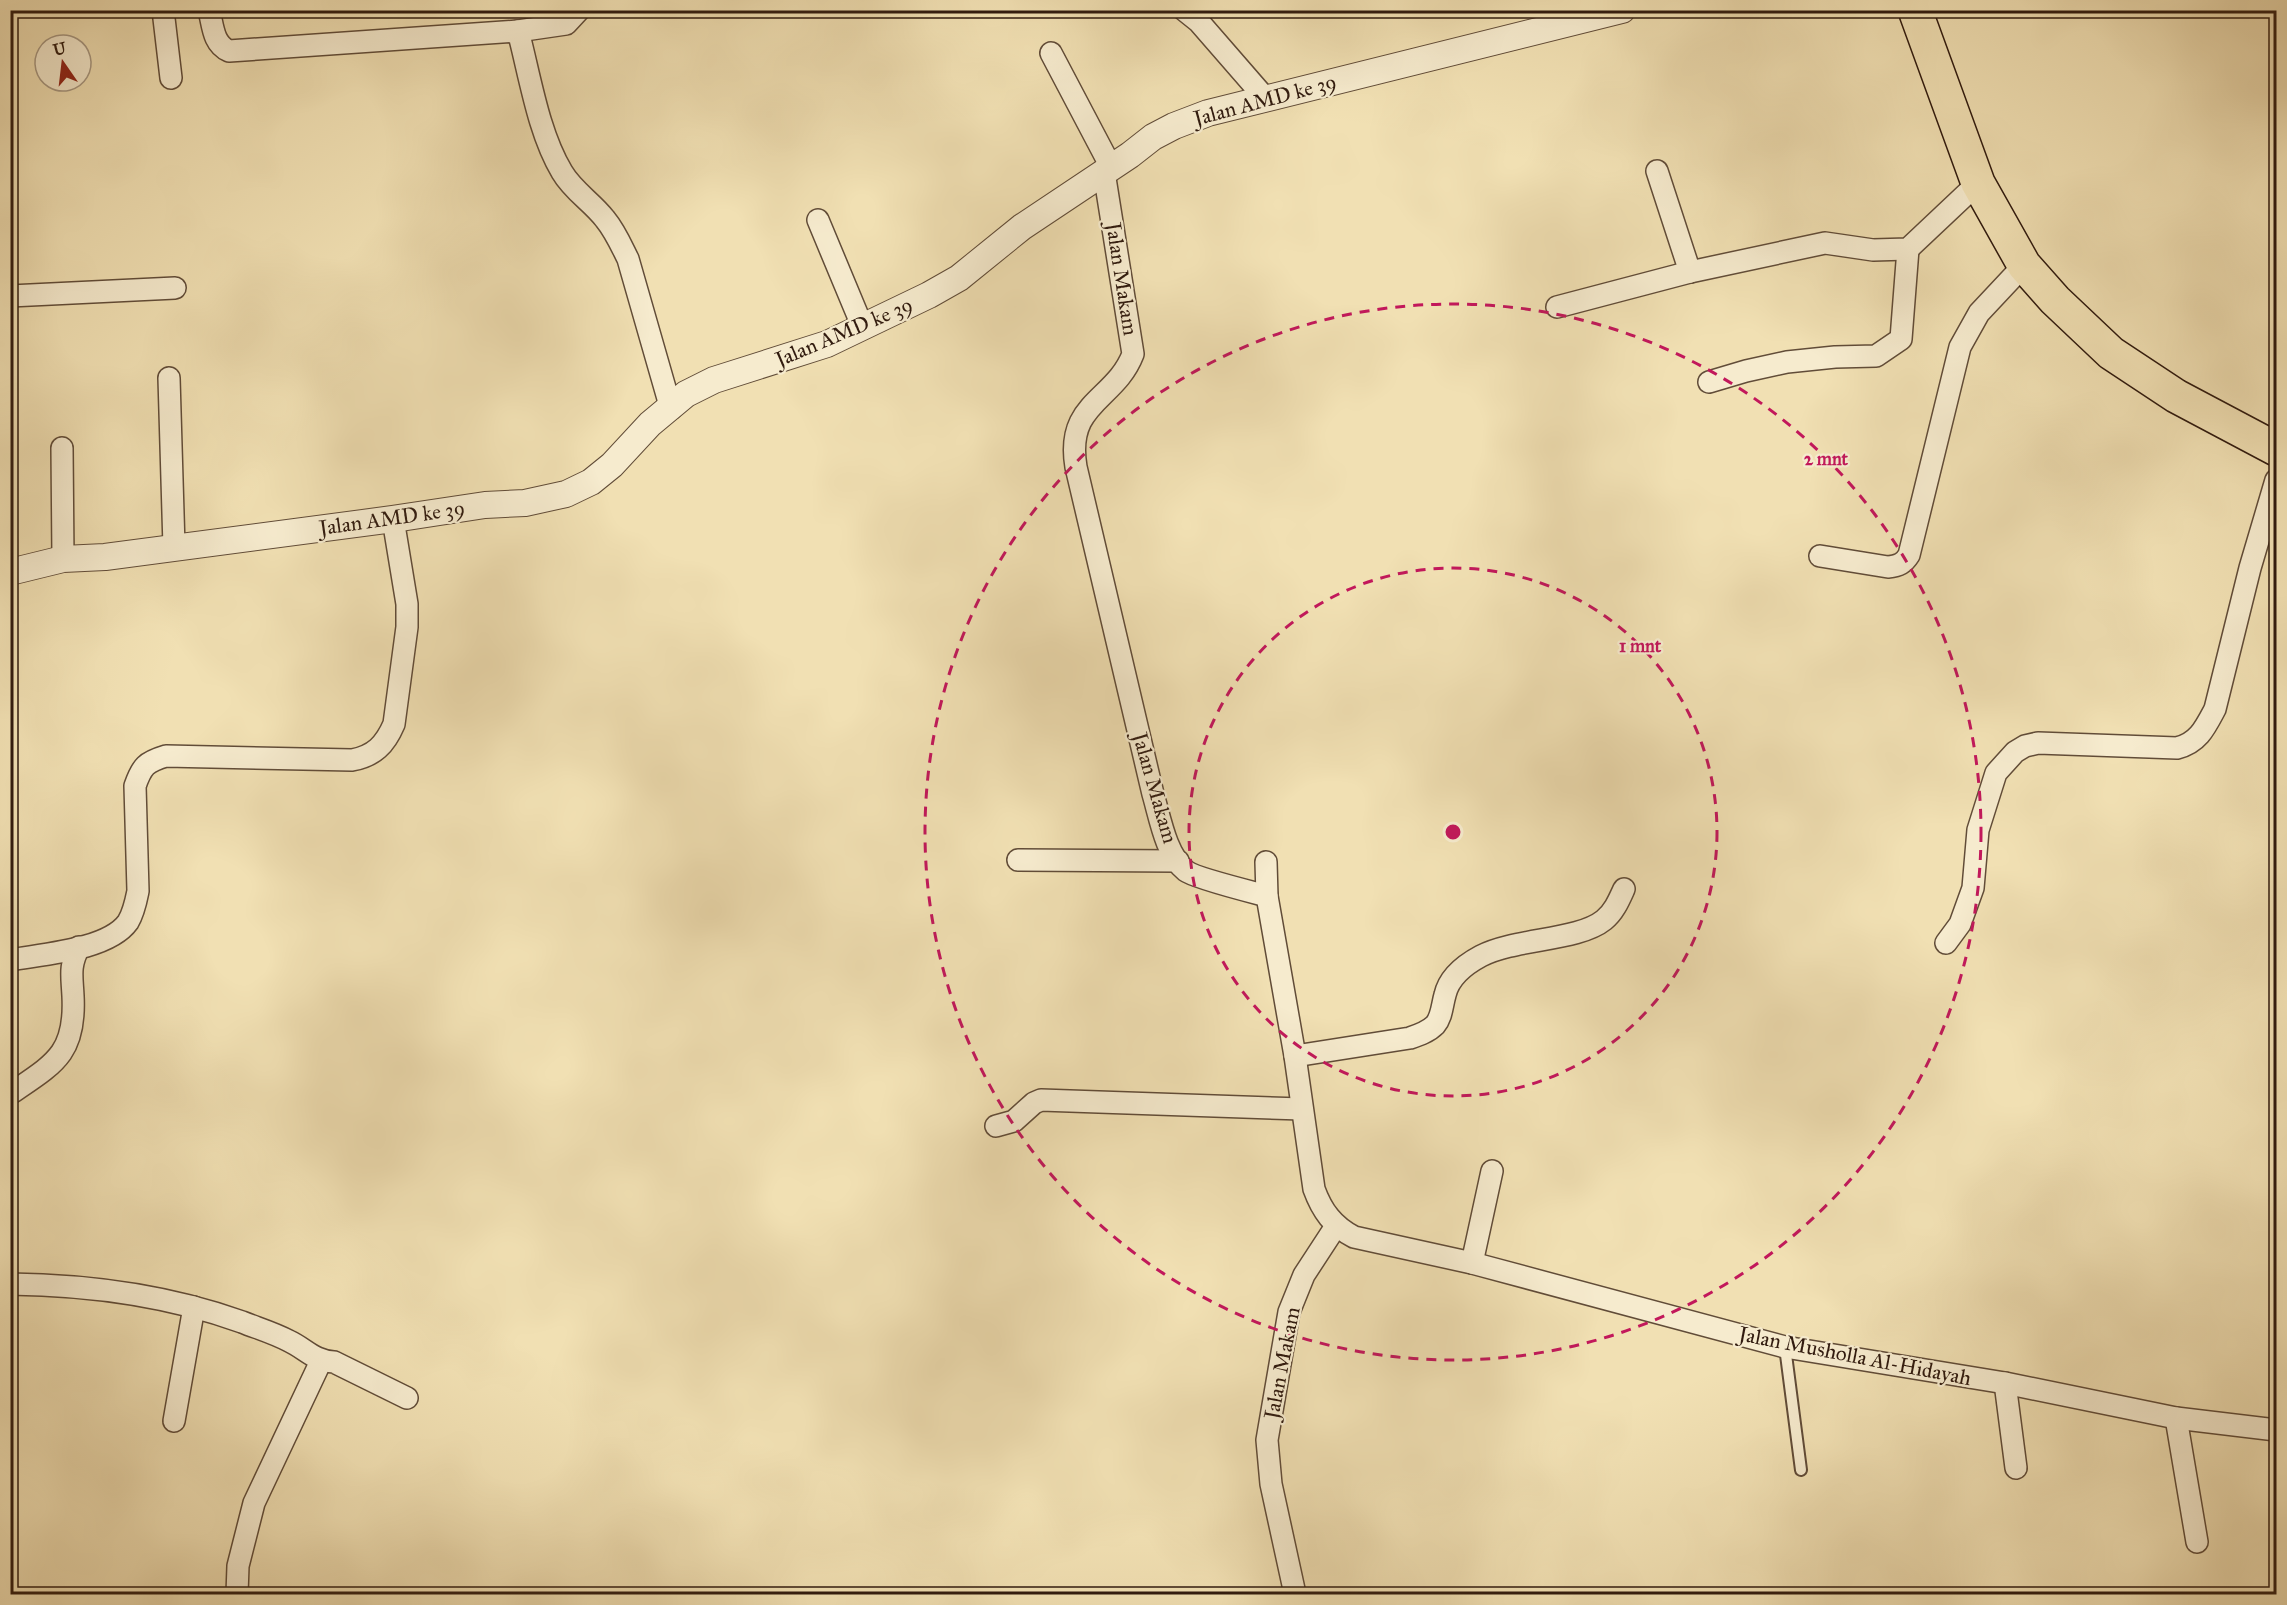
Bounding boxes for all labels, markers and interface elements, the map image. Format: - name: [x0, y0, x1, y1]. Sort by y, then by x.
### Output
- north arrow: [33, 33, 93, 93]
- text: U: [51, 38, 68, 60]
- street label: Jalan AMD ke 39: [1189, 68, 1339, 132]
- street label: Jalan Makam: [1100, 219, 1144, 338]
- street label: Jalan AMD ke 39: [770, 291, 917, 373]
- text: 2 mnt: [1804, 448, 1849, 470]
- street label: Jalan AMD ke 39: [316, 495, 466, 541]
- text: 1 mnt: [1619, 635, 1662, 657]
- street label: Jalan Makam: [1126, 728, 1183, 847]
- centre of rings: [1443, 822, 1463, 842]
- street label: Jalan Makam: [1258, 1304, 1306, 1423]
- street label: Jalan Musholla Al-Hidayah: [1735, 1320, 1974, 1391]

